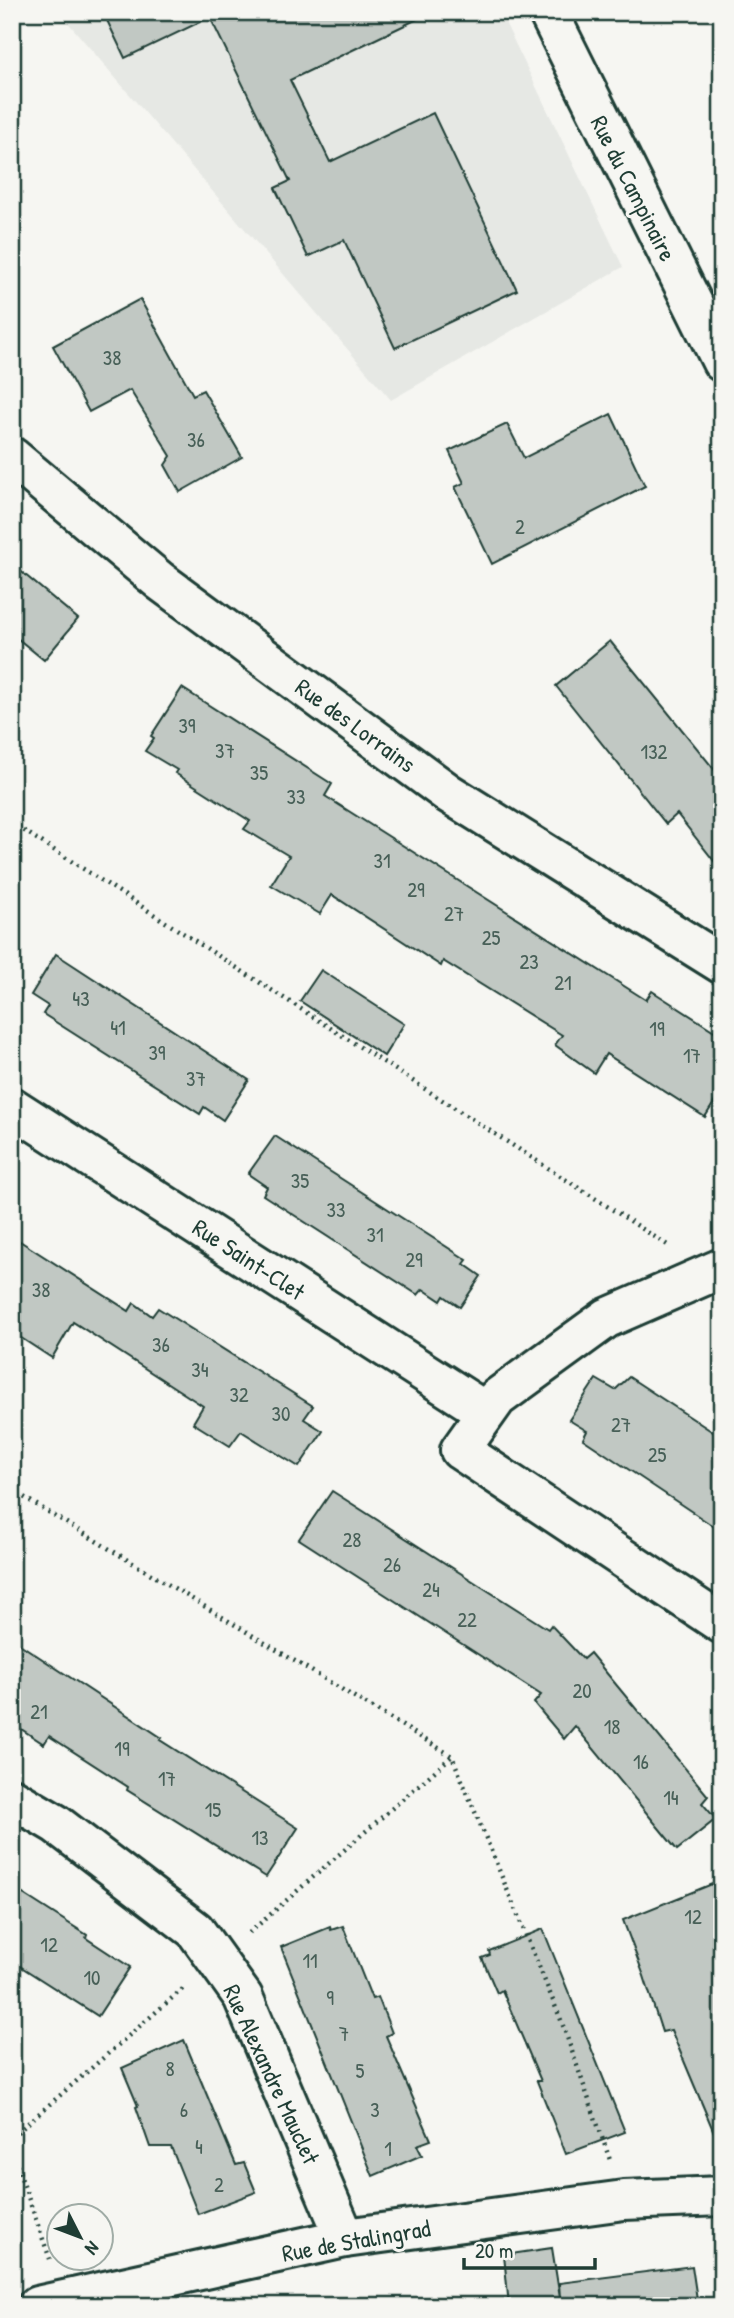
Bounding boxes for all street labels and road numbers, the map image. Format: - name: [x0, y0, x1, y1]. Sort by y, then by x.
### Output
- street label: Rue du Campinaire: [584, 110, 685, 266]
- street label: Rue des Lorrains: [289, 671, 423, 779]
- street label: Rue Saint-Clet: [187, 1211, 312, 1308]
- street label: Rue Alexandre Mauclet: [216, 1979, 328, 2170]
- street label: Rue de Stalingrad: [279, 2211, 433, 2269]

